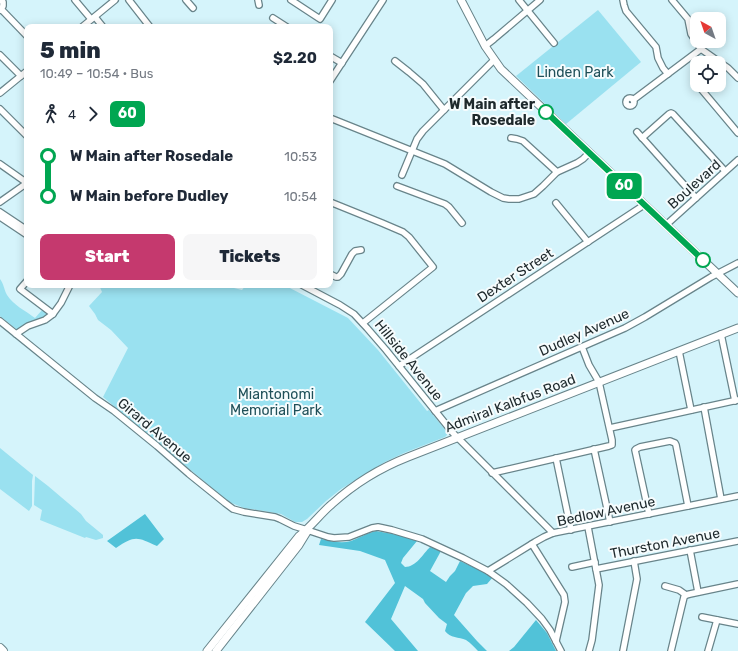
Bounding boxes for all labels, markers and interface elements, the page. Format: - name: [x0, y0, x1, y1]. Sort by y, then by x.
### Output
- north arrow: [690, 12, 726, 48]
- map controls: [690, 12, 726, 92]
- text: 5 min: [40, 37, 101, 64]
- text: $2.20: [273, 49, 317, 67]
- button: locate: [690, 56, 726, 92]
- park label: Linden Park: [537, 64, 614, 81]
- text: 10:49 – 10:54 · Bus: [40, 66, 153, 81]
- place label: W Main after Rosedale: [449, 96, 536, 129]
- icon: walk: [40, 103, 62, 125]
- icon: forward: [82, 103, 104, 125]
- marker: W Main after Rosedale: [538, 104, 554, 120]
- text: 60: [118, 105, 137, 122]
- text: 4: [68, 107, 76, 122]
- text: W Main after Rosedale: [70, 147, 233, 165]
- text: 10:53: [284, 149, 317, 164]
- street label: Boulevard: [664, 156, 724, 213]
- line badge: 60: [606, 173, 642, 199]
- text: 60: [615, 177, 633, 194]
- text: W Main before Dudley: [70, 187, 228, 205]
- text: 10:54: [284, 189, 317, 204]
- button: Start: [40, 234, 175, 280]
- button: Tickets: [183, 234, 317, 280]
- street label: Dexter Street: [474, 244, 557, 306]
- unlabelled marker: [695, 252, 711, 268]
- street label: Dudley Avenue: [537, 305, 632, 360]
- street label: Hillside Avenue: [371, 317, 446, 404]
- street label: Admiral Kalbfus Road: [442, 371, 578, 436]
- park label: Miantonomi Memorial Park: [230, 386, 323, 419]
- street label: Girard Avenue: [114, 394, 195, 466]
- street label: Bedlow Avenue: [556, 493, 657, 530]
- street label: Thurston Avenue: [609, 524, 722, 562]

